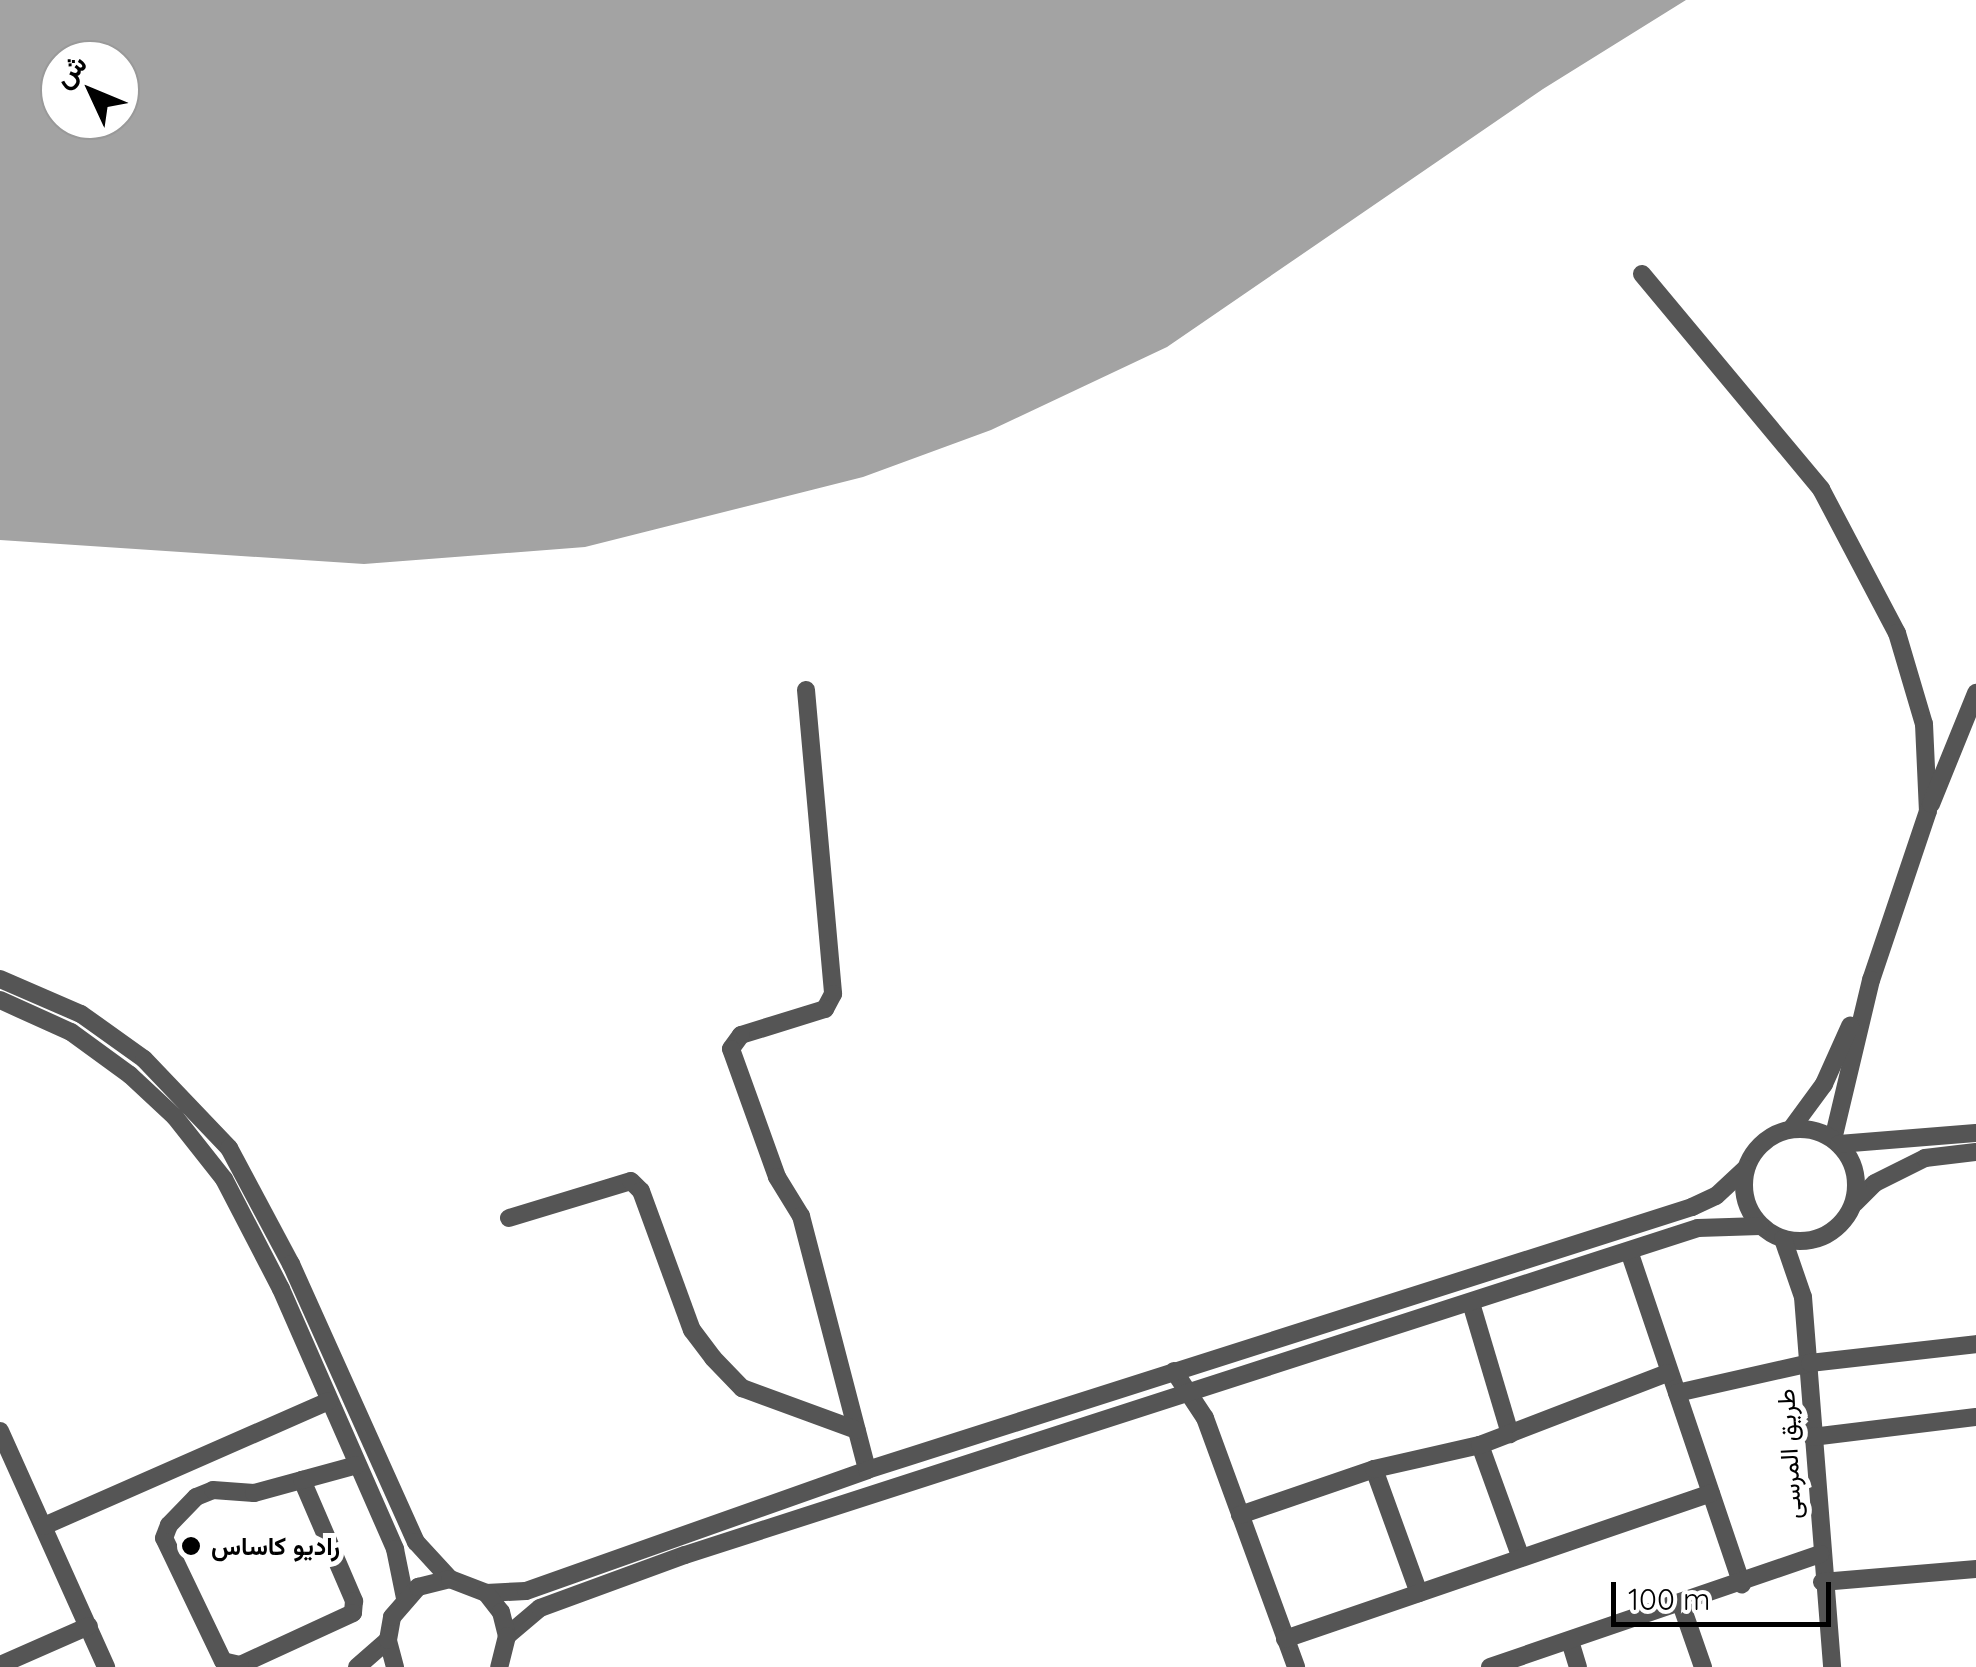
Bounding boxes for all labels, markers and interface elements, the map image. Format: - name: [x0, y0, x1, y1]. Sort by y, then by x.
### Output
- north arrow: [40, 40, 140, 140]
- text: ش: [45, 46, 94, 94]
- street label: طريق المرسى: [1771, 1388, 1807, 1520]
- place label: راديو كاساس: [211, 1531, 340, 1561]
- marker: راديو كاساس: [180, 1535, 202, 1557]
- scale bar: [1616, 1562, 1836, 1624]
- text: 100 m: [1628, 1580, 1710, 1618]

